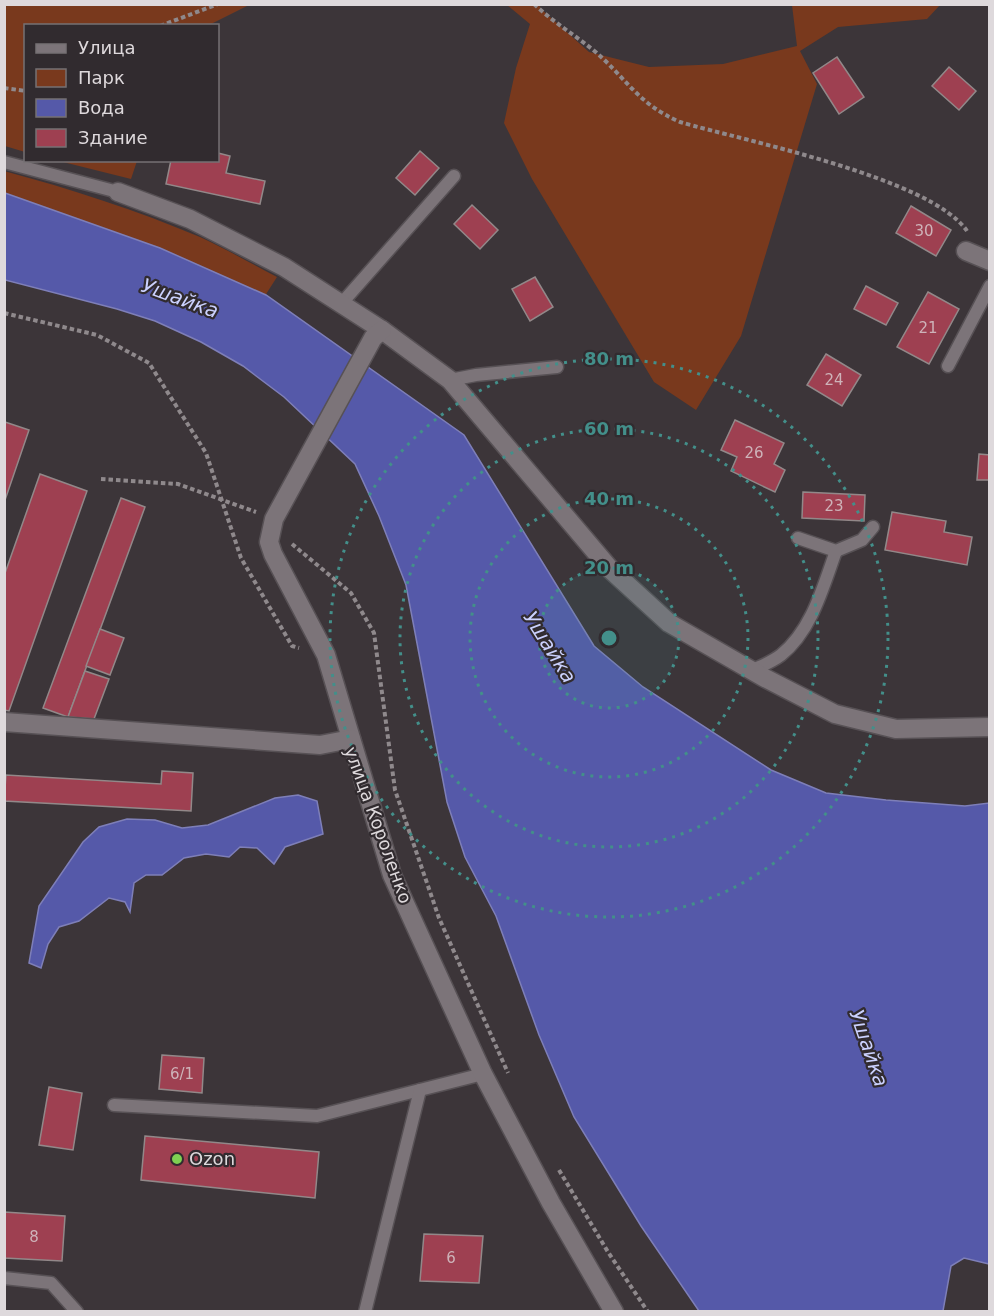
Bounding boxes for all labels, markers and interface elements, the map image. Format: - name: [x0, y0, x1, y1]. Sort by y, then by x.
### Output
- legend: [24, 24, 219, 162]
- text: Улица: [78, 37, 135, 58]
- text: Парк: [78, 67, 125, 88]
- text: Вода: [78, 97, 125, 118]
- text: Здание: [78, 127, 148, 148]
- house number: 30: [914, 222, 934, 240]
- water label: Ушайка: [138, 273, 222, 323]
- house number: 21: [918, 319, 938, 337]
- text: 80 m: [584, 348, 634, 369]
- house number: 24: [824, 371, 844, 389]
- text: 60 m: [584, 418, 634, 439]
- house number: 26: [744, 444, 764, 462]
- text: 40 m: [584, 488, 634, 509]
- house number: 23: [824, 497, 844, 515]
- text: 20 m: [584, 557, 634, 578]
- water label: Ушайка: [519, 607, 581, 687]
- centre of rings: [599, 628, 619, 648]
- street label: улица Короленко: [340, 744, 417, 906]
- water label: Ушайка: [845, 1006, 893, 1090]
- house number: 6/1: [170, 1065, 194, 1083]
- place label: Ozon: [189, 1148, 235, 1169]
- marker: Ozon: [170, 1152, 184, 1166]
- house number: 8: [29, 1228, 39, 1246]
- house number: 6: [446, 1249, 456, 1267]

